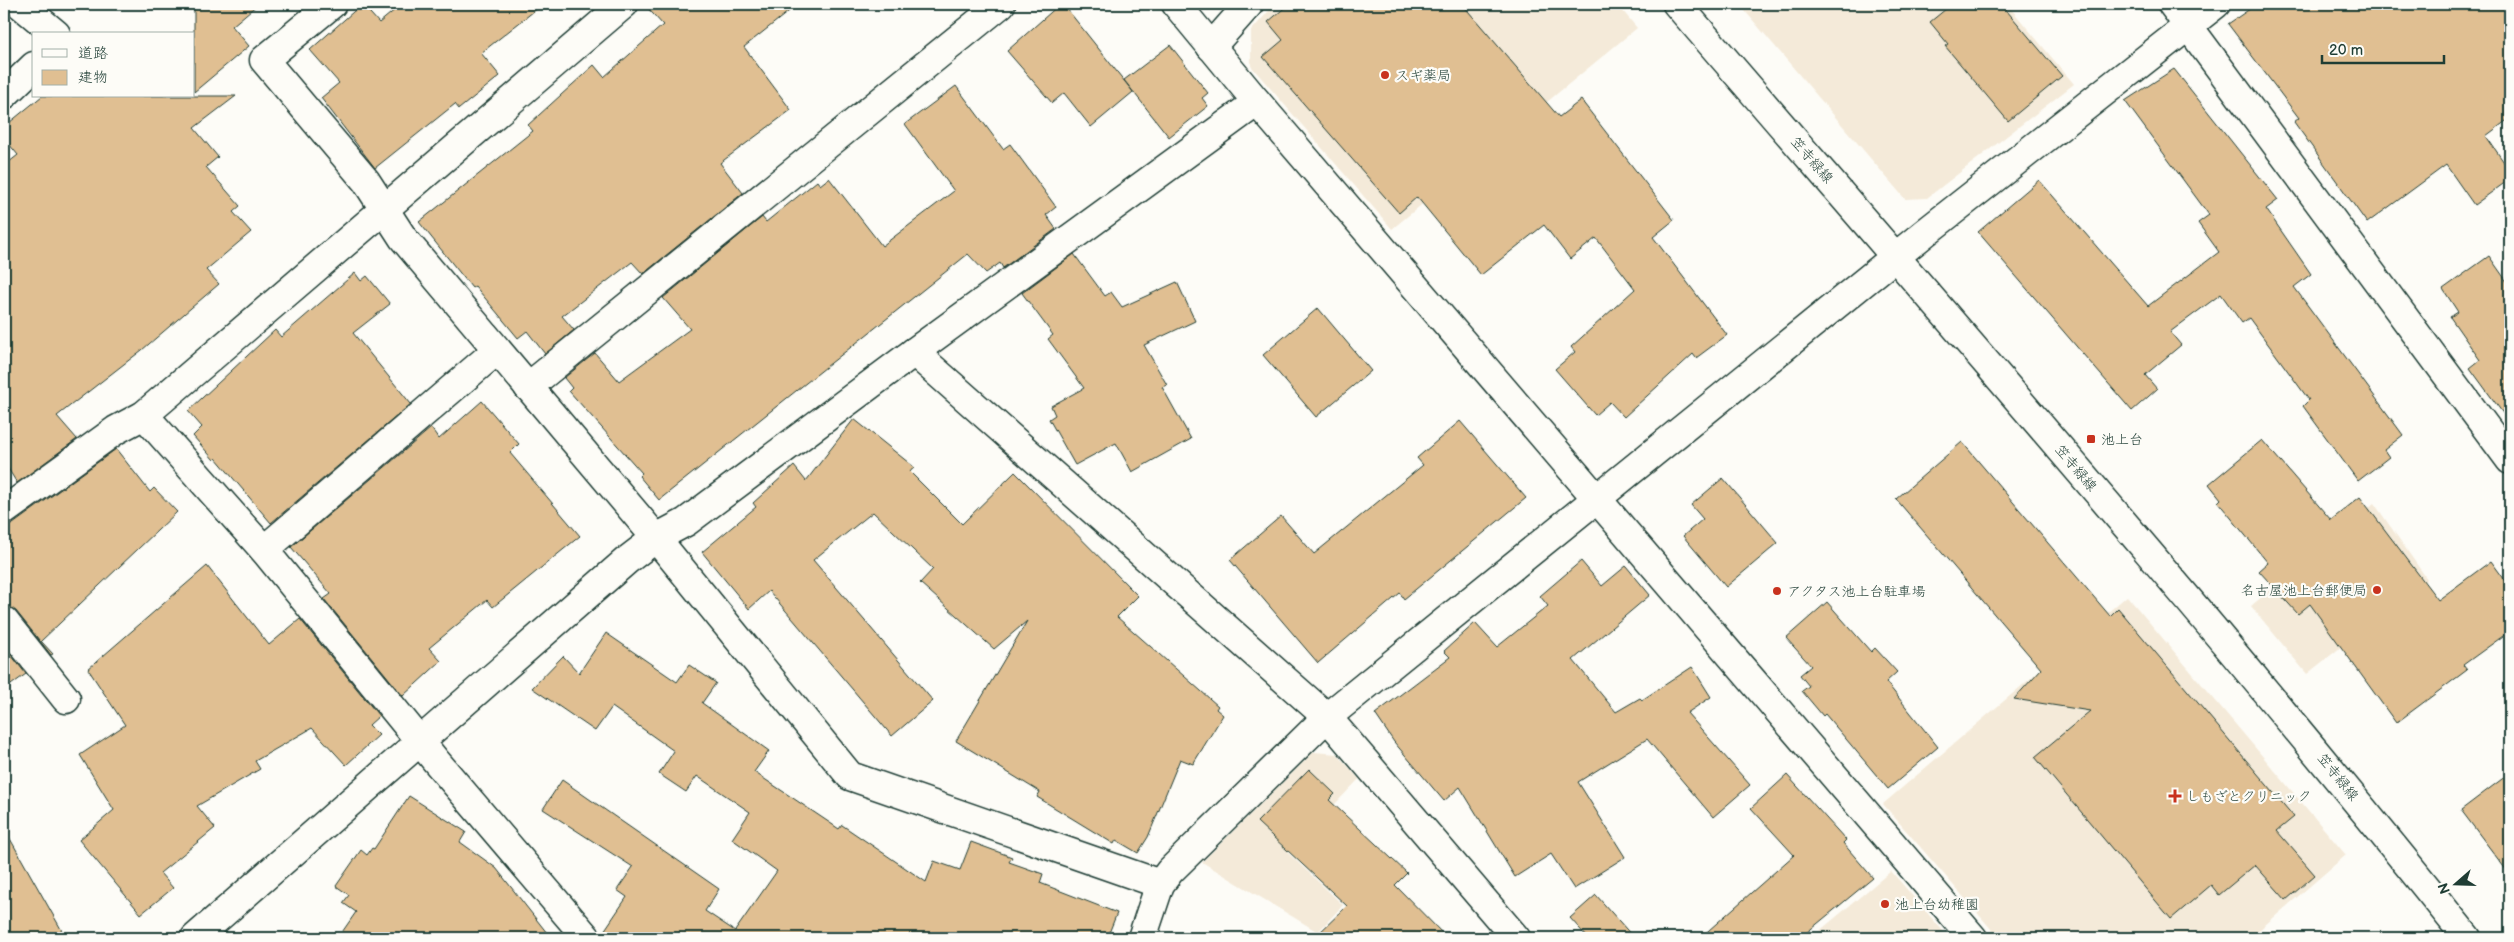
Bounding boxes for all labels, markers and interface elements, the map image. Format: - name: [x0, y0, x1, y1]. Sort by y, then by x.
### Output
- legend: [32, 32, 195, 98]
- scale bar: [2322, 32, 2444, 64]
- text: 20 m: [2329, 41, 2363, 60]
- text: 道路: [78, 44, 108, 63]
- place label: スギ薬局: [1395, 67, 1451, 84]
- text: 建物: [78, 68, 108, 87]
- marker: スギ薬局: [1379, 69, 1391, 81]
- street label: 笠寺緑線: [1787, 133, 1837, 187]
- place label: 池上台: [2101, 431, 2143, 448]
- marker: 池上台: [2085, 433, 2097, 445]
- street label: 笠寺緑線: [2051, 441, 2101, 495]
- place label: 名古屋池上台郵便局: [2241, 582, 2367, 599]
- place label: アクタス池上台駐車場: [1787, 583, 1926, 600]
- marker: 名古屋池上台郵便局: [2371, 584, 2383, 596]
- marker: アクタス池上台駐車場: [1771, 585, 1783, 597]
- street label: 笠寺緑線: [2314, 750, 2362, 804]
- place label: しもざとクリニック: [2186, 788, 2311, 805]
- marker: しもざとクリニック: [2168, 789, 2182, 803]
- north arrow: [2432, 860, 2482, 910]
- text: N: [2434, 880, 2454, 896]
- place label: 池上台幼稚園: [1895, 896, 1979, 913]
- marker: 池上台幼稚園: [1879, 898, 1891, 910]

